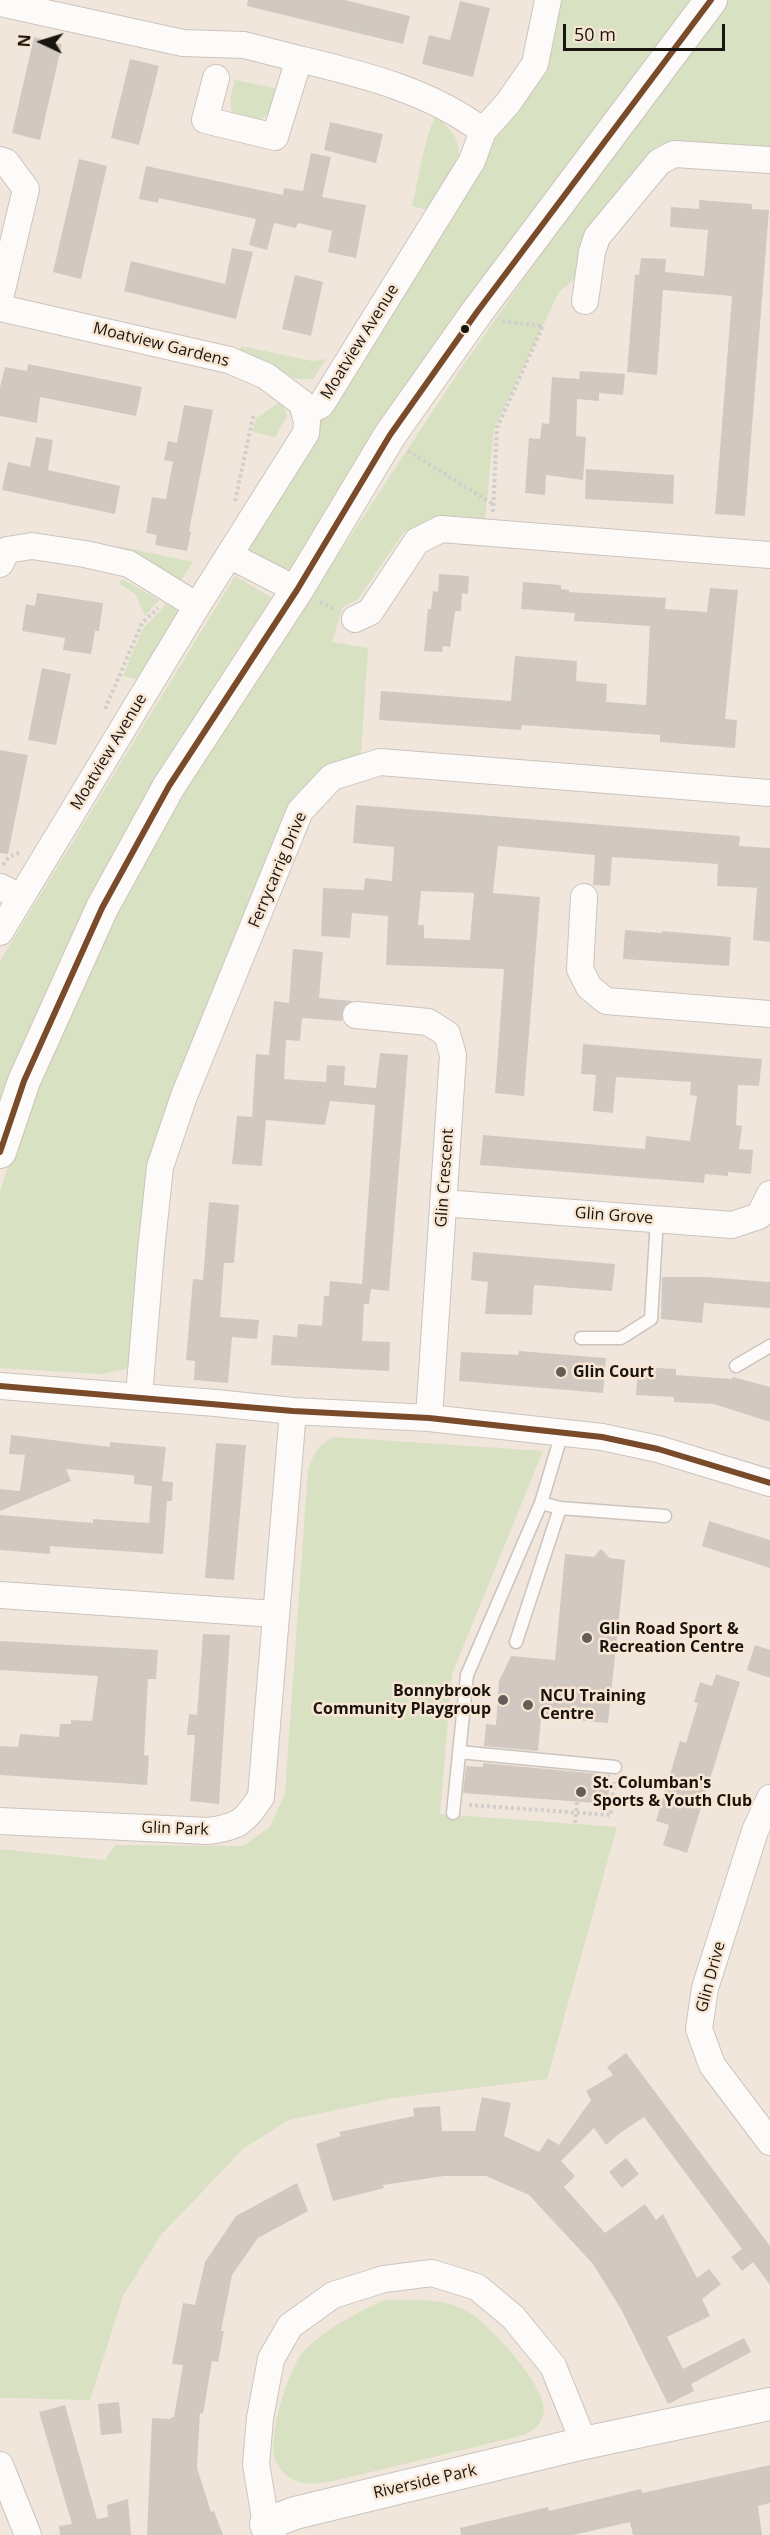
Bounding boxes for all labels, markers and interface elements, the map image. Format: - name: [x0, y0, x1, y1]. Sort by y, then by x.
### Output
- north arrow: [12, 12, 72, 72]
- scale bar: [566, 12, 728, 50]
- text: 50 m: [574, 22, 616, 46]
- text: N: [13, 33, 35, 48]
- street label: Moatview Avenue: [317, 281, 403, 403]
- street label: Moatview Gardens: [91, 319, 231, 371]
- unlabelled marker: [459, 323, 471, 335]
- street label: Moatview Avenue: [67, 691, 151, 813]
- street label: Ferrycarrig Drive: [245, 809, 311, 931]
- street label: Glin Crescent: [432, 1128, 458, 1228]
- street label: Glin Grove: [574, 1204, 654, 1228]
- place label: Glin Court: [573, 1362, 654, 1382]
- marker: Glin Court: [554, 1365, 568, 1379]
- place label: Glin Road Sport & Recreation Centre: [599, 1619, 744, 1657]
- marker: Glin Road Sport & Recreation Centre: [580, 1631, 594, 1645]
- place label: Bonnybrook Community Playgroup: [313, 1681, 491, 1719]
- place label: NCU Training Centre: [540, 1686, 645, 1724]
- marker: Bonnybrook Community Playgroup: [496, 1693, 510, 1707]
- marker: NCU Training Centre: [521, 1698, 535, 1712]
- place label: St. Columban's Sports & Youth Club: [593, 1773, 752, 1811]
- marker: St. Columban's Sports & Youth Club: [574, 1785, 588, 1799]
- street label: Glin Park: [141, 1818, 209, 1840]
- street label: Glin Drive: [692, 1939, 730, 2015]
- street label: Riverside Park: [371, 2461, 479, 2503]

